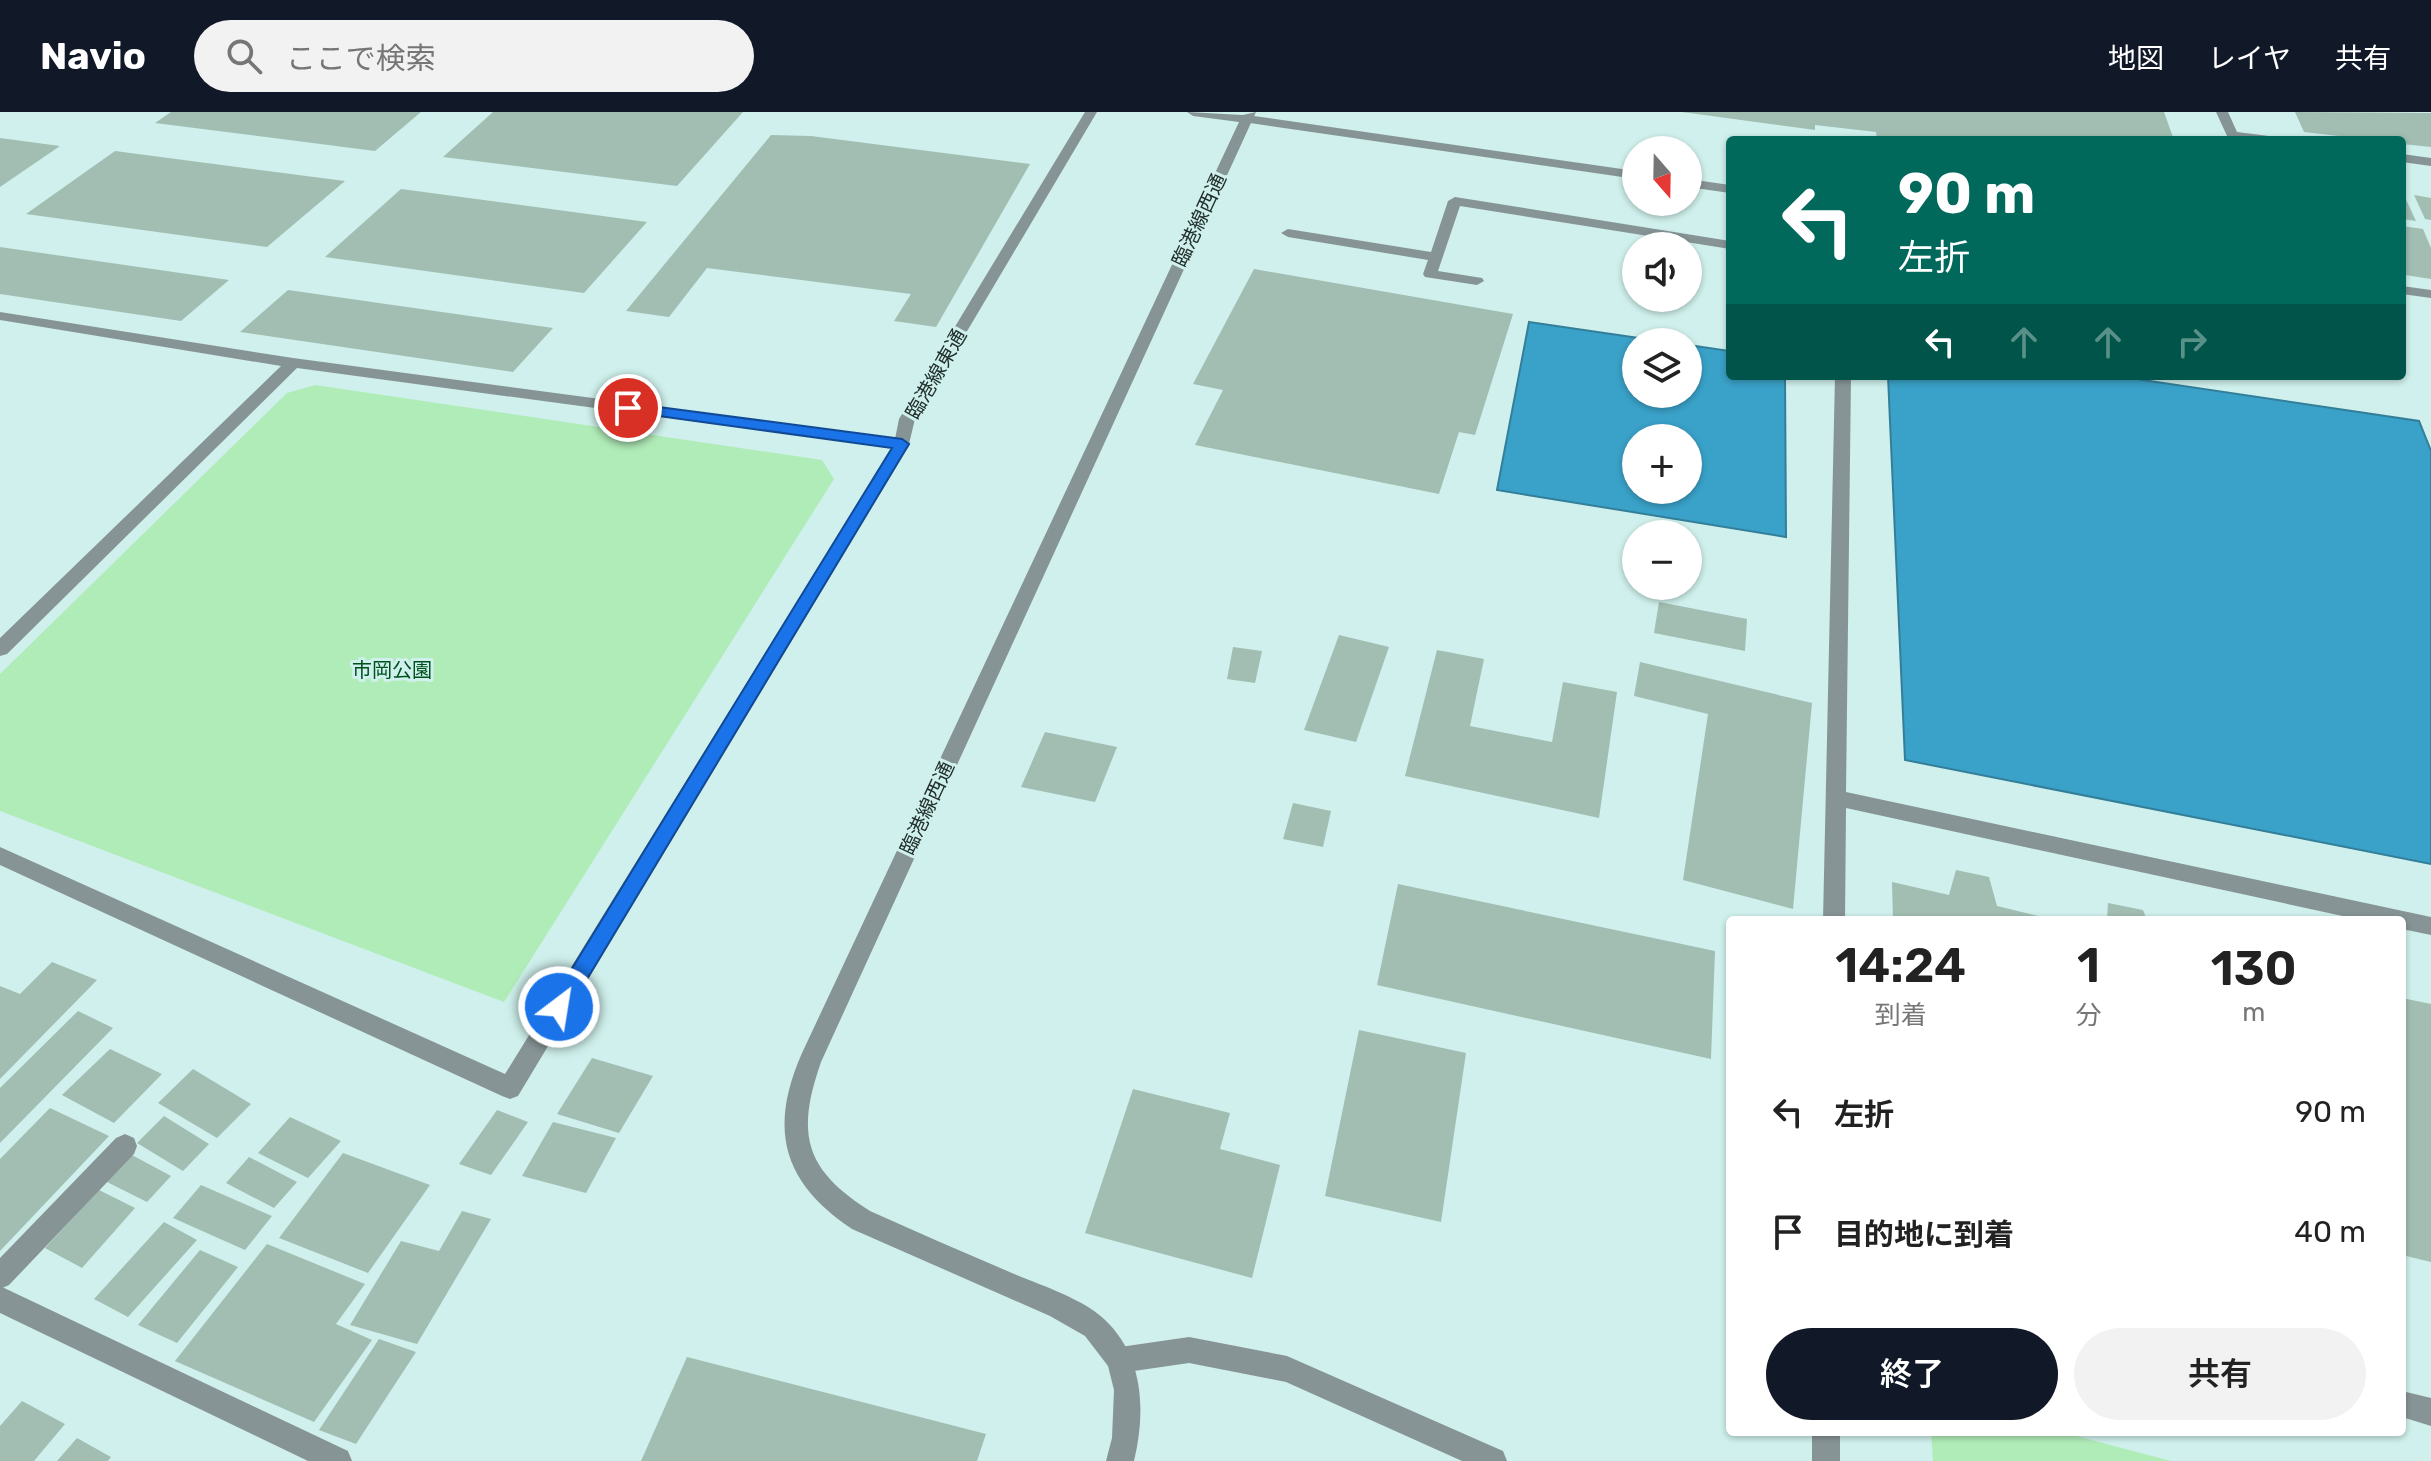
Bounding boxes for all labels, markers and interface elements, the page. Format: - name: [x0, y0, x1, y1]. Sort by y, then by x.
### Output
- search box: [194, 20, 754, 92]
- text: Navio: [40, 33, 146, 79]
- icon: search: [222, 34, 266, 78]
- text: ここで検索: [286, 41, 436, 77]
- text: 地図: [2108, 42, 2164, 75]
- text: レイヤ: [2208, 42, 2291, 75]
- text: 共有: [2335, 42, 2391, 75]
- north arrow: [1622, 136, 1702, 216]
- map controls: [1622, 136, 1702, 600]
- text: 90 m: [1898, 161, 2035, 227]
- icon: left: [1766, 168, 1870, 272]
- street label: 臨港線西通: [1167, 170, 1231, 270]
- button: sound: [1622, 232, 1702, 312]
- text: 左折: [1898, 236, 1970, 279]
- icon: left: [1918, 320, 1962, 364]
- icon: ahead: [2002, 320, 2046, 364]
- icon: ahead: [2086, 320, 2130, 364]
- icon: right: [2170, 320, 2214, 364]
- street label: 臨港線東通: [901, 325, 971, 423]
- button: layers: [1622, 328, 1702, 408]
- pin: [594, 374, 662, 442]
- icon: arrive: [606, 386, 650, 430]
- button: +: [1622, 424, 1702, 504]
- button: −: [1622, 520, 1702, 600]
- park label: 市岡公園: [352, 658, 432, 682]
- street label: 臨港線西通: [895, 758, 959, 858]
- text: 14:24: [1835, 937, 1966, 994]
- text: 1: [2077, 937, 2100, 994]
- text: 130: [2211, 940, 2297, 997]
- position arrow: [517, 965, 601, 1049]
- text: m: [2242, 997, 2265, 1028]
- text: 到着: [1875, 1000, 1927, 1031]
- text: 分: [2075, 1000, 2101, 1031]
- icon: left: [1766, 1090, 1810, 1134]
- text: 90 m: [2295, 1094, 2366, 1130]
- text: 左折: [1834, 1097, 1894, 1133]
- icon: arrive: [1766, 1210, 1810, 1254]
- text: 40 m: [2294, 1214, 2366, 1250]
- text: 目的地に到着: [1834, 1217, 2014, 1253]
- button: 終了: [1766, 1328, 2058, 1420]
- button: 共有: [2074, 1328, 2366, 1420]

